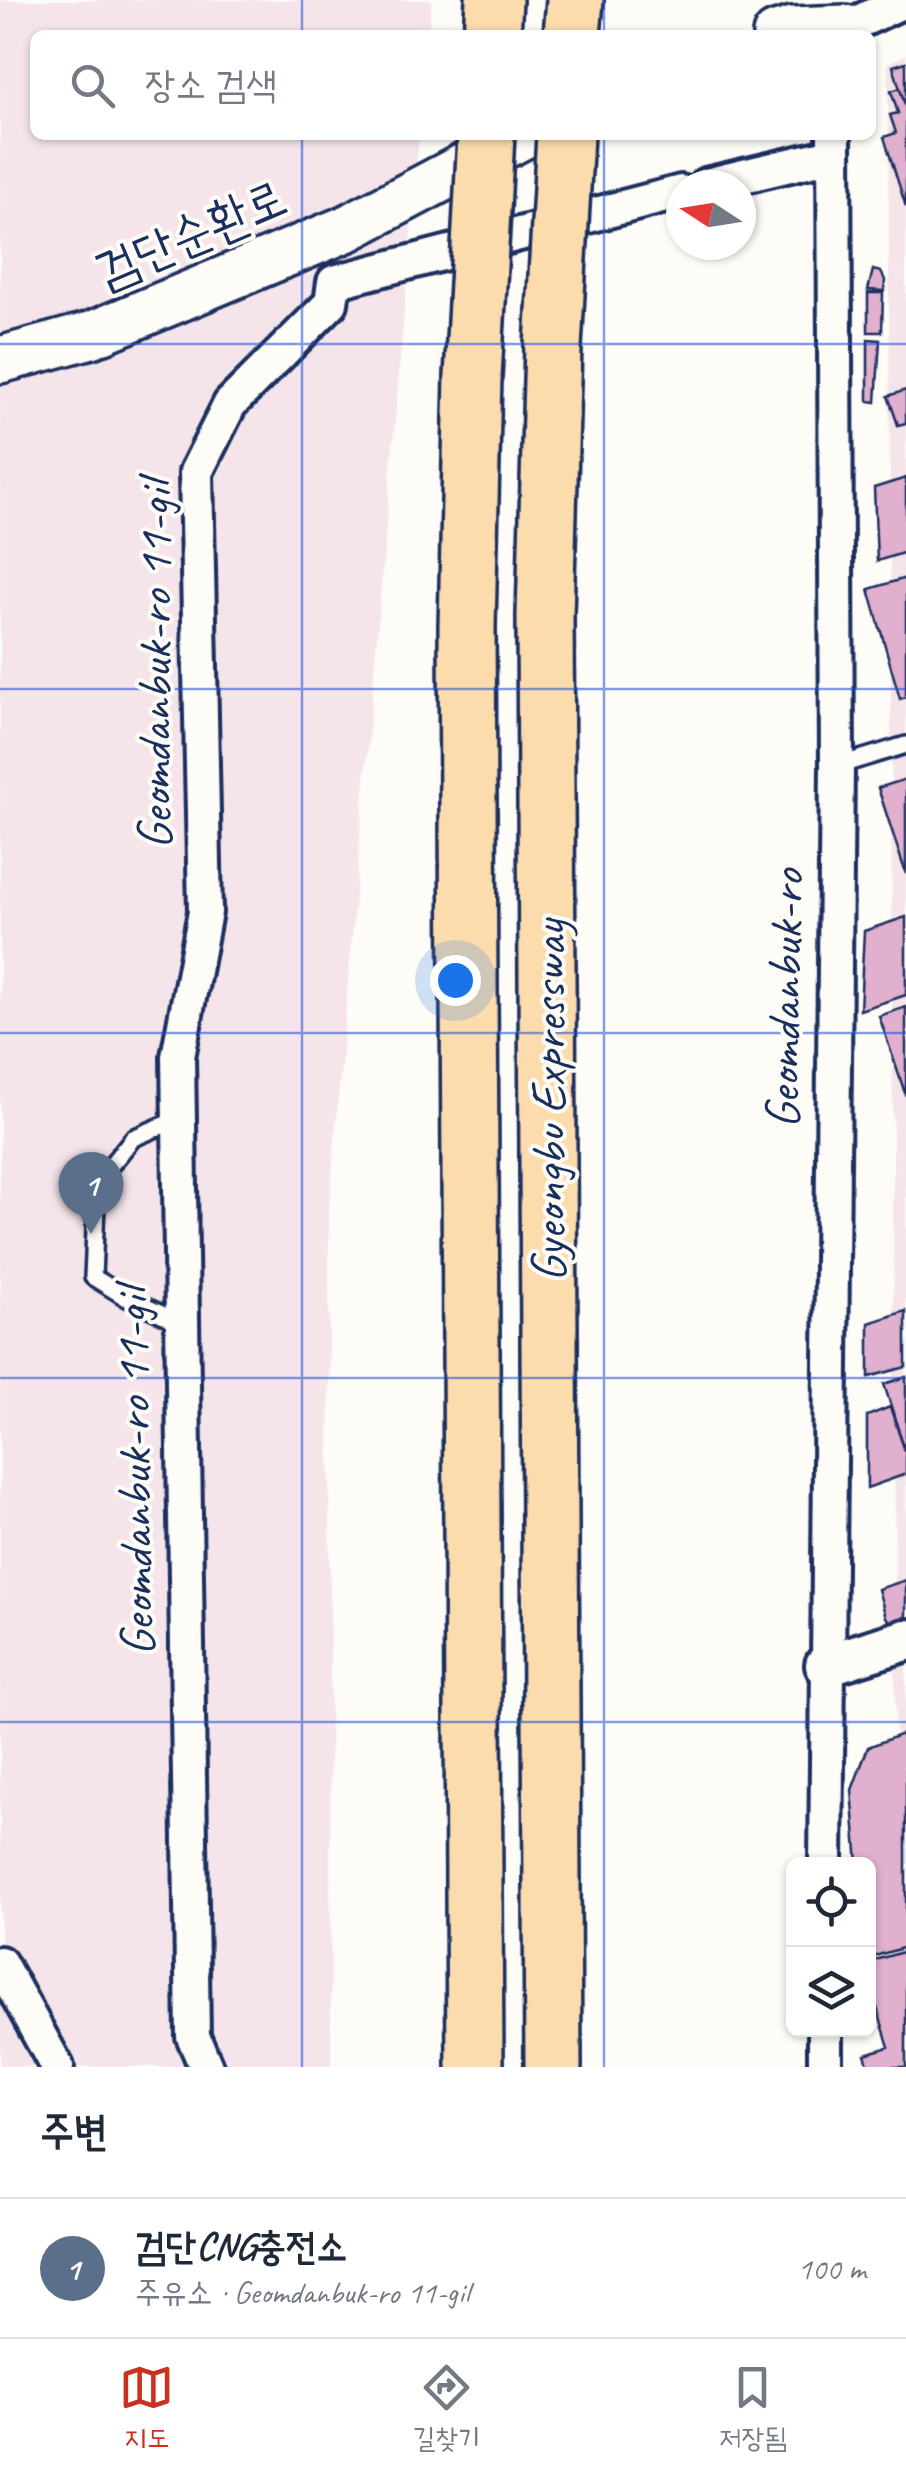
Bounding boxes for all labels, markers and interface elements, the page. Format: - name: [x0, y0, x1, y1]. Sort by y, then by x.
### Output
- search box: [30, 30, 876, 140]
- icon: search: [65, 58, 120, 113]
- text: 장소 검색: [145, 61, 277, 108]
- street label: 검단순환로: [86, 166, 296, 302]
- north arrow: [666, 170, 756, 260]
- street label: Geomdanbuk-ro 11-gil: [123, 472, 186, 849]
- street label: Geomdanbuk-ro: [750, 867, 818, 1129]
- street label: Gyeongbu Expressway: [517, 917, 580, 1282]
- your location: [430, 955, 481, 1006]
- pin: 1: [58, 1152, 124, 1234]
- street label: Geomdanbuk-ro 11-gil: [99, 1279, 169, 1657]
- map controls: [786, 1857, 876, 2037]
- button: locate: [786, 1857, 876, 1947]
- button: layers: [786, 1947, 876, 2037]
- text: 주변: [40, 2105, 108, 2158]
- text: 검단CNG충전소: [135, 2223, 347, 2270]
- text: 1: [65, 2248, 80, 2289]
- text: 100 m: [797, 2248, 866, 2289]
- text: 주유소 · Geomdanbuk-ro 11-gil: [135, 2272, 469, 2313]
- tab: 지도: [119, 2360, 174, 2457]
- tab: 길찾기: [413, 2360, 480, 2457]
- tab: 저장됨: [719, 2360, 787, 2457]

